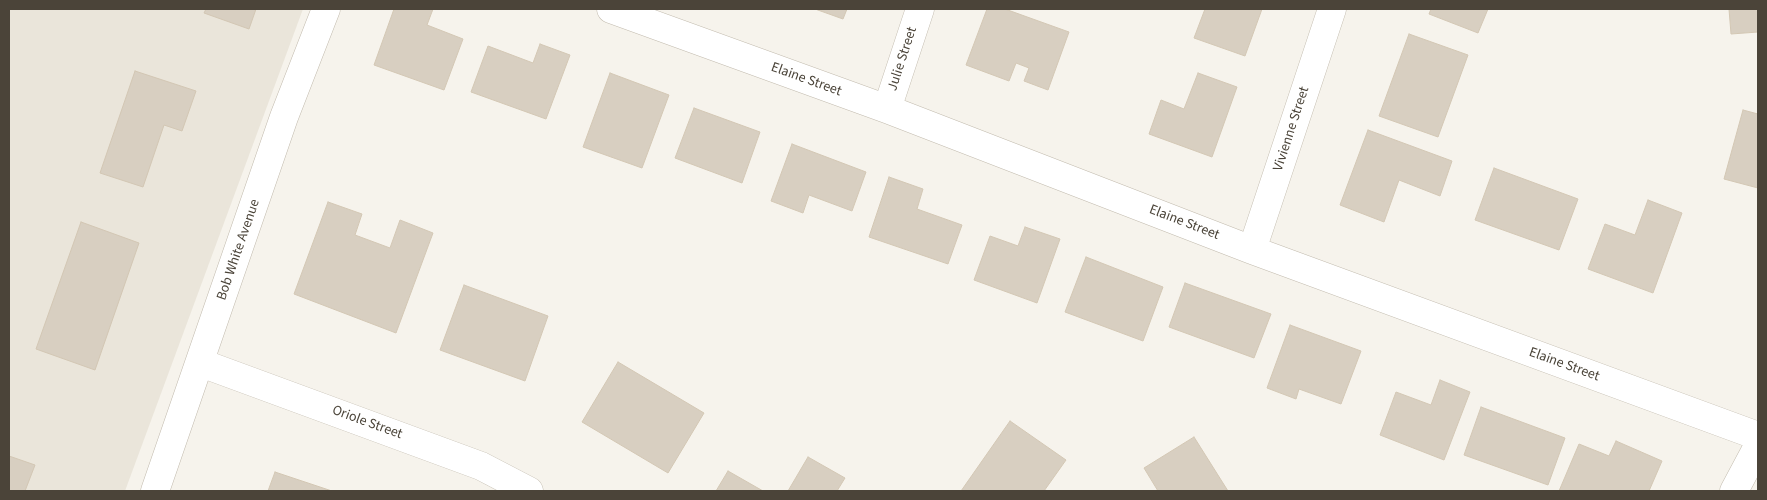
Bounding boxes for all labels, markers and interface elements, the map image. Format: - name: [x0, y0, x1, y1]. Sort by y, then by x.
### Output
- street label: Julie Street: [885, 25, 921, 93]
- street label: Elaine Street: [768, 59, 844, 101]
- street label: Vivienne Street: [1270, 85, 1314, 173]
- street label: Bob White Avenue: [214, 197, 264, 303]
- street label: Elaine Street: [1146, 202, 1222, 244]
- street label: Elaine Street: [1526, 344, 1602, 386]
- street label: Oriole Street: [330, 403, 404, 443]

